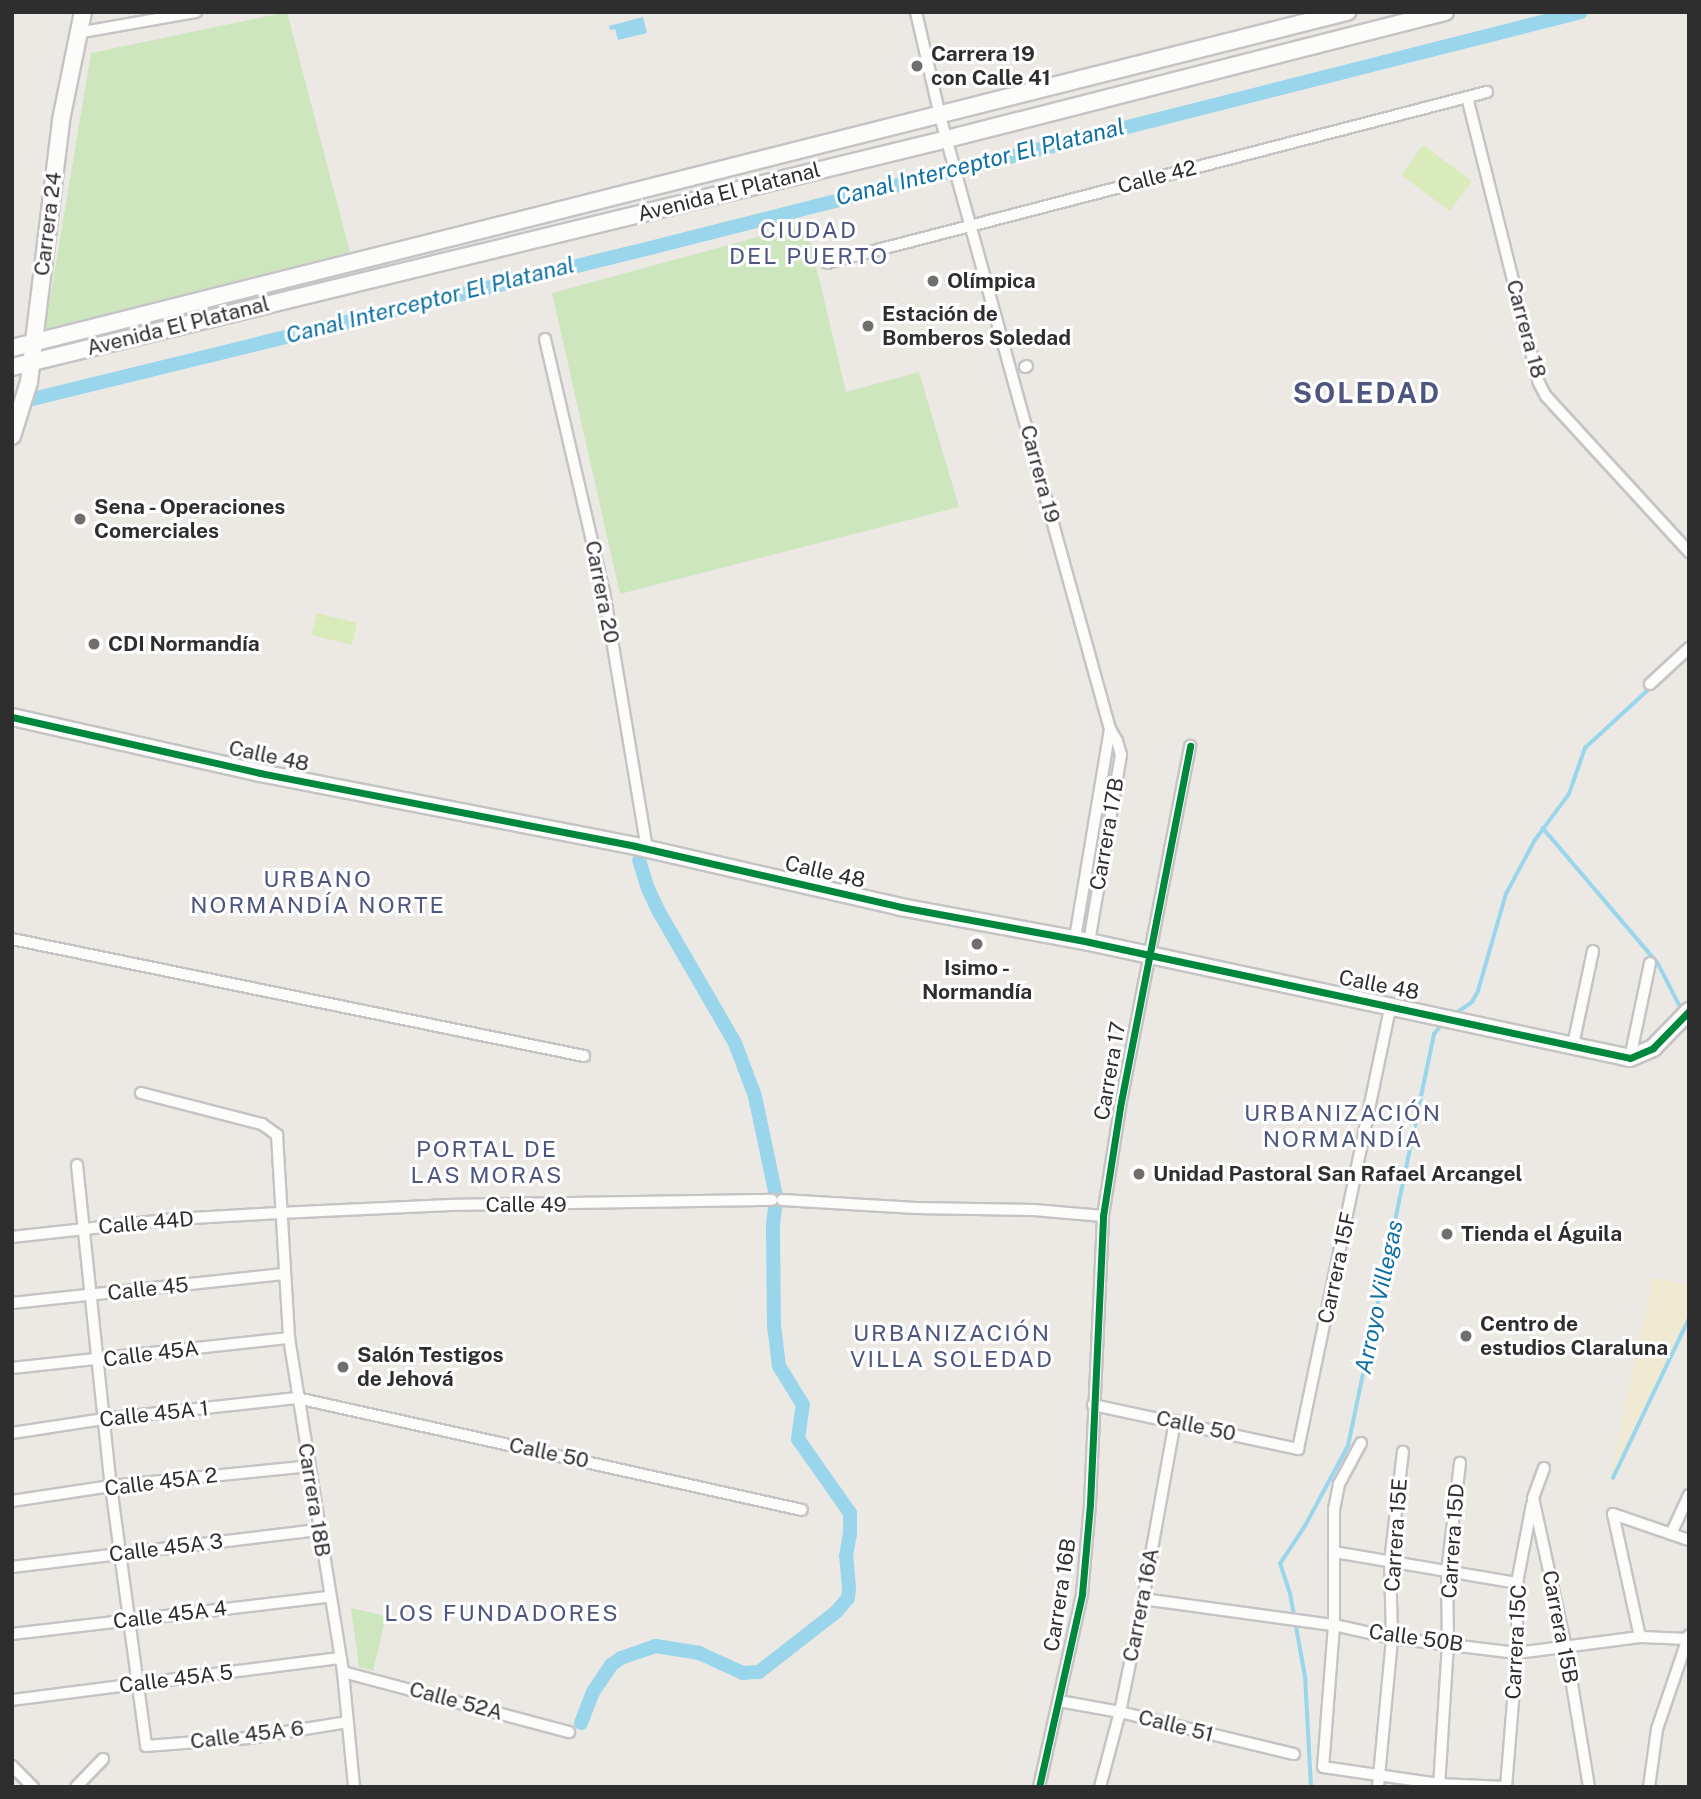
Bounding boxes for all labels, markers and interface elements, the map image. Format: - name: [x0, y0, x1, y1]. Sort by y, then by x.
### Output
- place label: Carrera 19 con Calle 41: [931, 41, 1051, 91]
- marker: Carrera 19 con Calle 41: [909, 58, 925, 74]
- water label: Canal Interceptor El Platanal: [833, 113, 1127, 211]
- street label: Calle 42: [1115, 155, 1199, 199]
- street label: Avenida El Platanal: [635, 157, 823, 227]
- street label: Carrera 24: [29, 171, 67, 277]
- district label: CIUDAD DEL PUERTO: [730, 216, 888, 270]
- water label: Canal Interceptor El Platanal: [283, 251, 577, 349]
- place label: Olímpica: [947, 268, 1036, 294]
- marker: Olímpica: [925, 273, 941, 289]
- street label: Carrera 18: [1501, 277, 1551, 381]
- street label: Avenida El Platanal: [84, 291, 272, 361]
- place label: Estación de Bomberos Soledad: [882, 301, 1071, 351]
- marker: Estación de Bomberos Soledad: [860, 318, 876, 334]
- district label: SOLEDAD: [1294, 376, 1440, 410]
- street label: Carrera 19: [1015, 422, 1065, 526]
- place label: Sena - Operaciones Comerciales: [94, 494, 288, 544]
- marker: Sena - Operaciones Comerciales: [72, 511, 88, 527]
- street label: Carrera 20: [580, 539, 624, 645]
- place label: CDI Normandía: [108, 631, 260, 657]
- marker: CDI Normandía: [86, 636, 102, 652]
- street label: Calle 48: [226, 735, 312, 777]
- street label: Carrera 17B: [1085, 776, 1129, 892]
- street label: Calle 48: [782, 851, 868, 893]
- district label: URBANO NORMANDÍA NORTE: [192, 865, 444, 919]
- marker: Isimo - Normandía: [969, 936, 985, 952]
- place label: Isimo - Normandía: [922, 955, 1032, 1005]
- street label: Calle 48: [1337, 965, 1421, 1005]
- street label: Carrera 17: [1089, 1020, 1131, 1122]
- district label: URBANIZACIÓN NORMANDÍA: [1246, 1099, 1440, 1153]
- district label: PORTAL DE LAS MORAS: [412, 1135, 562, 1189]
- place label: Unidad Pastoral San Rafael Arcangel: [1153, 1161, 1523, 1187]
- marker: Unidad Pastoral San Rafael Arcangel: [1131, 1166, 1147, 1182]
- street label: Calle 49: [485, 1192, 567, 1218]
- street label: Calle 44D: [97, 1206, 195, 1240]
- street label: Carrera 15F: [1313, 1210, 1361, 1326]
- water label: Arroyo Villegas: [1349, 1217, 1409, 1377]
- place label: Tienda el Águila: [1461, 1221, 1622, 1247]
- marker: Tienda el Águila: [1439, 1226, 1455, 1242]
- street label: Calle 45: [106, 1272, 190, 1306]
- place label: Centro de estudios Claraluna: [1480, 1311, 1668, 1361]
- district label: URBANIZACIÓN VILLA SOLEDAD: [852, 1319, 1052, 1373]
- marker: Centro de estudios Claraluna: [1458, 1328, 1474, 1344]
- street label: Calle 45A: [102, 1336, 200, 1372]
- place label: Salón Testigos de Jehová: [357, 1342, 504, 1392]
- marker: Salón Testigos de Jehová: [335, 1359, 351, 1375]
- street label: Calle 45A 1: [98, 1396, 210, 1432]
- street label: Calle 50: [1154, 1405, 1238, 1447]
- street label: Calle 50: [507, 1432, 591, 1474]
- street label: Carrera 18B: [293, 1441, 335, 1559]
- street label: Calle 45A 2: [103, 1463, 219, 1501]
- street label: Carrera 15E: [1379, 1477, 1413, 1593]
- street label: Carrera 15D: [1436, 1483, 1470, 1599]
- street label: Calle 45A 3: [108, 1529, 224, 1567]
- street label: Carrera 16B: [1039, 1537, 1081, 1653]
- street label: Carrera 16A: [1118, 1546, 1164, 1664]
- street label: Carrera 15B: [1537, 1568, 1583, 1686]
- street label: Carrera 15C: [1500, 1584, 1532, 1700]
- street label: Calle 45A 4: [112, 1596, 228, 1634]
- district label: LOS FUNDADORES: [386, 1599, 618, 1627]
- street label: Calle 50B: [1367, 1619, 1465, 1657]
- street label: Calle 45A 5: [118, 1660, 234, 1698]
- street label: Calle 52A: [407, 1676, 505, 1726]
- street label: Calle 51: [1136, 1704, 1216, 1748]
- street label: Calle 45A 6: [189, 1716, 305, 1754]

